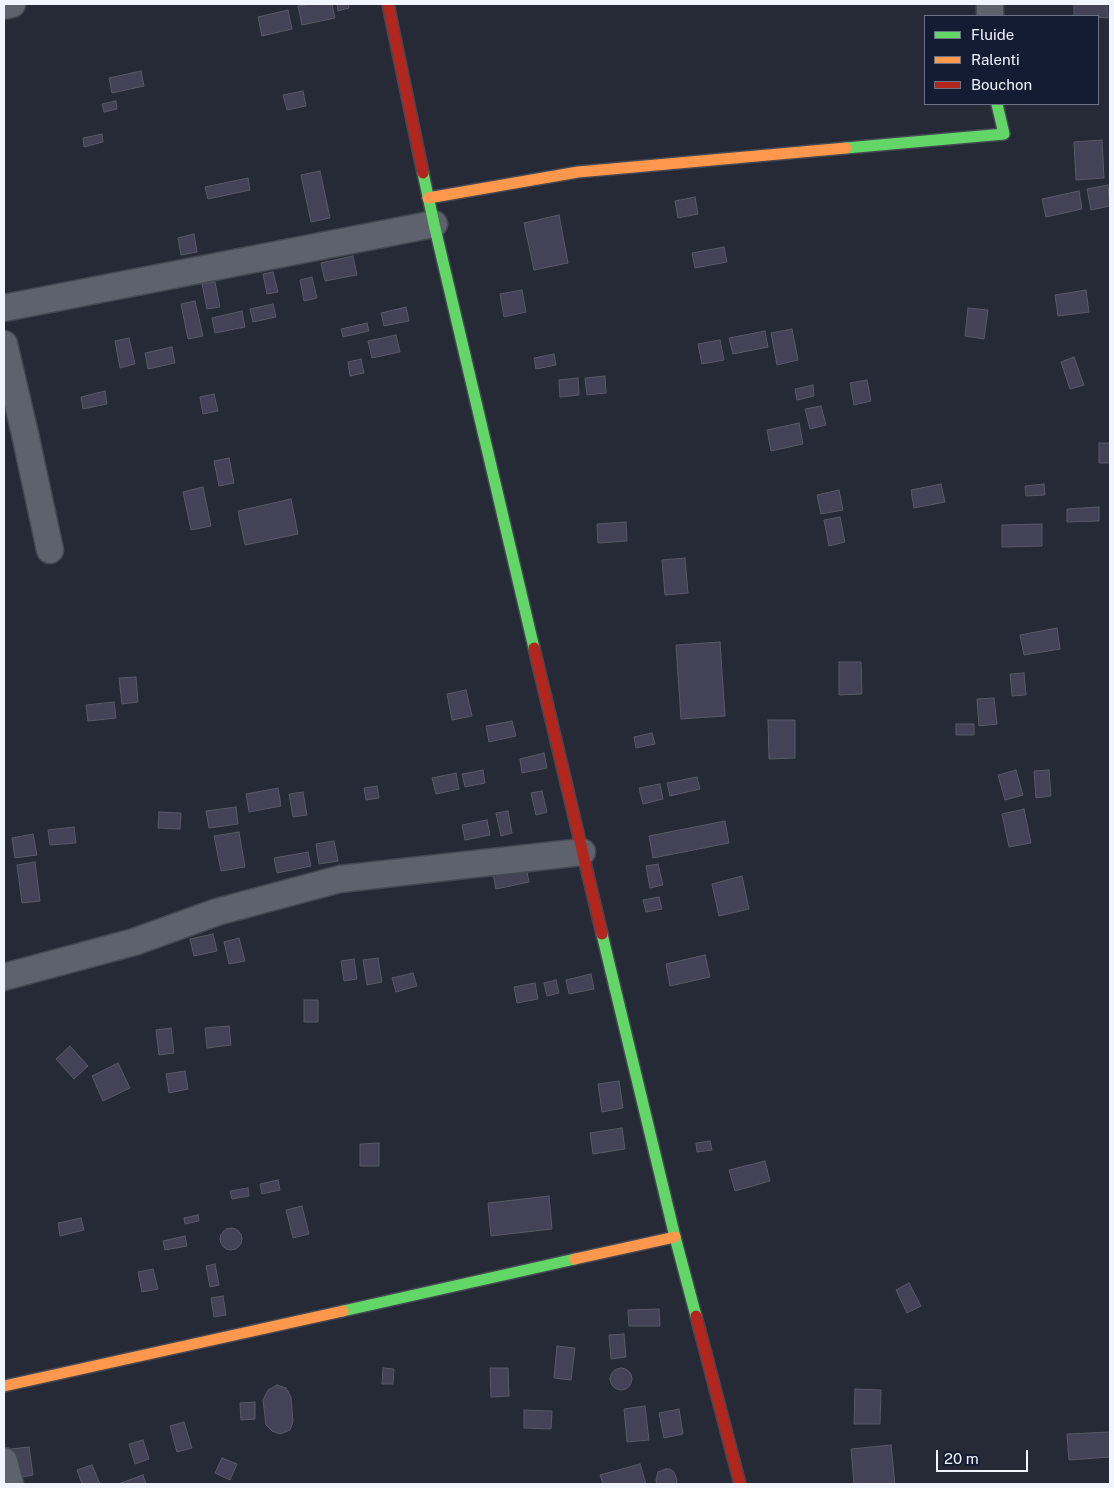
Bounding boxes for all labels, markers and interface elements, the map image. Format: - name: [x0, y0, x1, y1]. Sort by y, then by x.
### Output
- legend: [924, 15, 1099, 105]
- text: Fluide: [971, 26, 1014, 43]
- text: Ralenti: [971, 51, 1020, 68]
- text: Bouchon: [971, 76, 1032, 93]
- scale bar: [939, 1440, 1032, 1472]
- text: 20 m: [944, 1450, 979, 1467]

